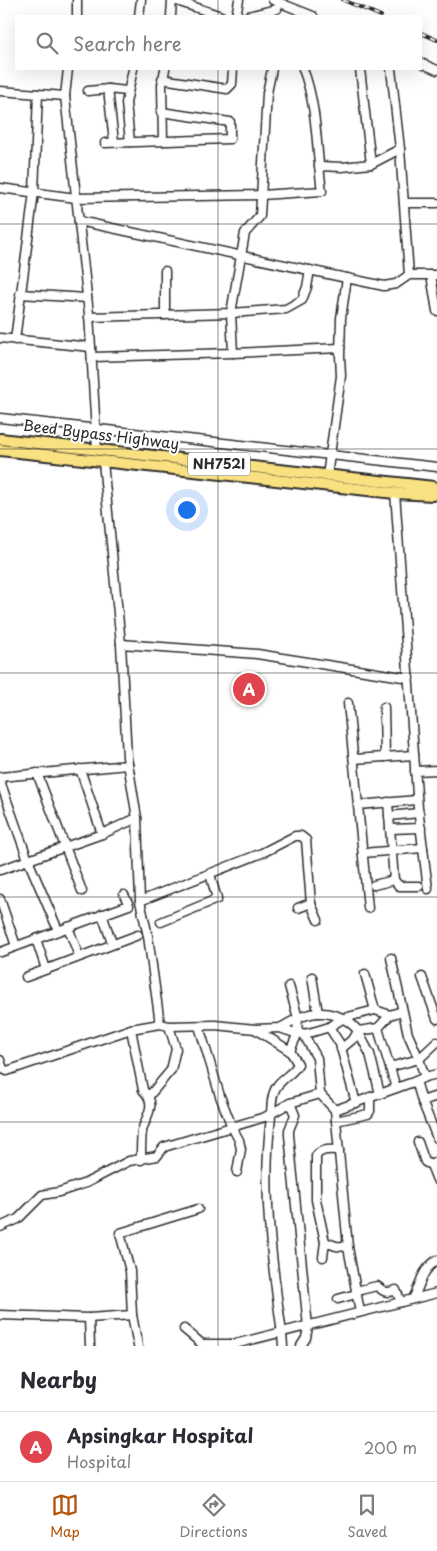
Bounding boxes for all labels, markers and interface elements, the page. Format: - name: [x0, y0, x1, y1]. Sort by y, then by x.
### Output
- search box: [15, 15, 422, 70]
- icon: search: [33, 29, 61, 57]
- text: Search here: [73, 29, 182, 57]
- street label: Beed Bypass Highway: [22, 413, 180, 454]
- road number: NH752I: [188, 452, 250, 476]
- your location: [174, 497, 200, 523]
- pin: A: [233, 670, 265, 708]
- text: Nearby: [20, 1363, 97, 1395]
- text: Apsingkar Hospital: [67, 1421, 253, 1449]
- text: A: [30, 1435, 42, 1459]
- text: 200 m: [364, 1435, 417, 1459]
- text: Hospital: [67, 1449, 131, 1473]
- tab: Map: [50, 1491, 80, 1542]
- tab: Directions: [180, 1491, 248, 1542]
- tab: Saved: [347, 1491, 387, 1542]

